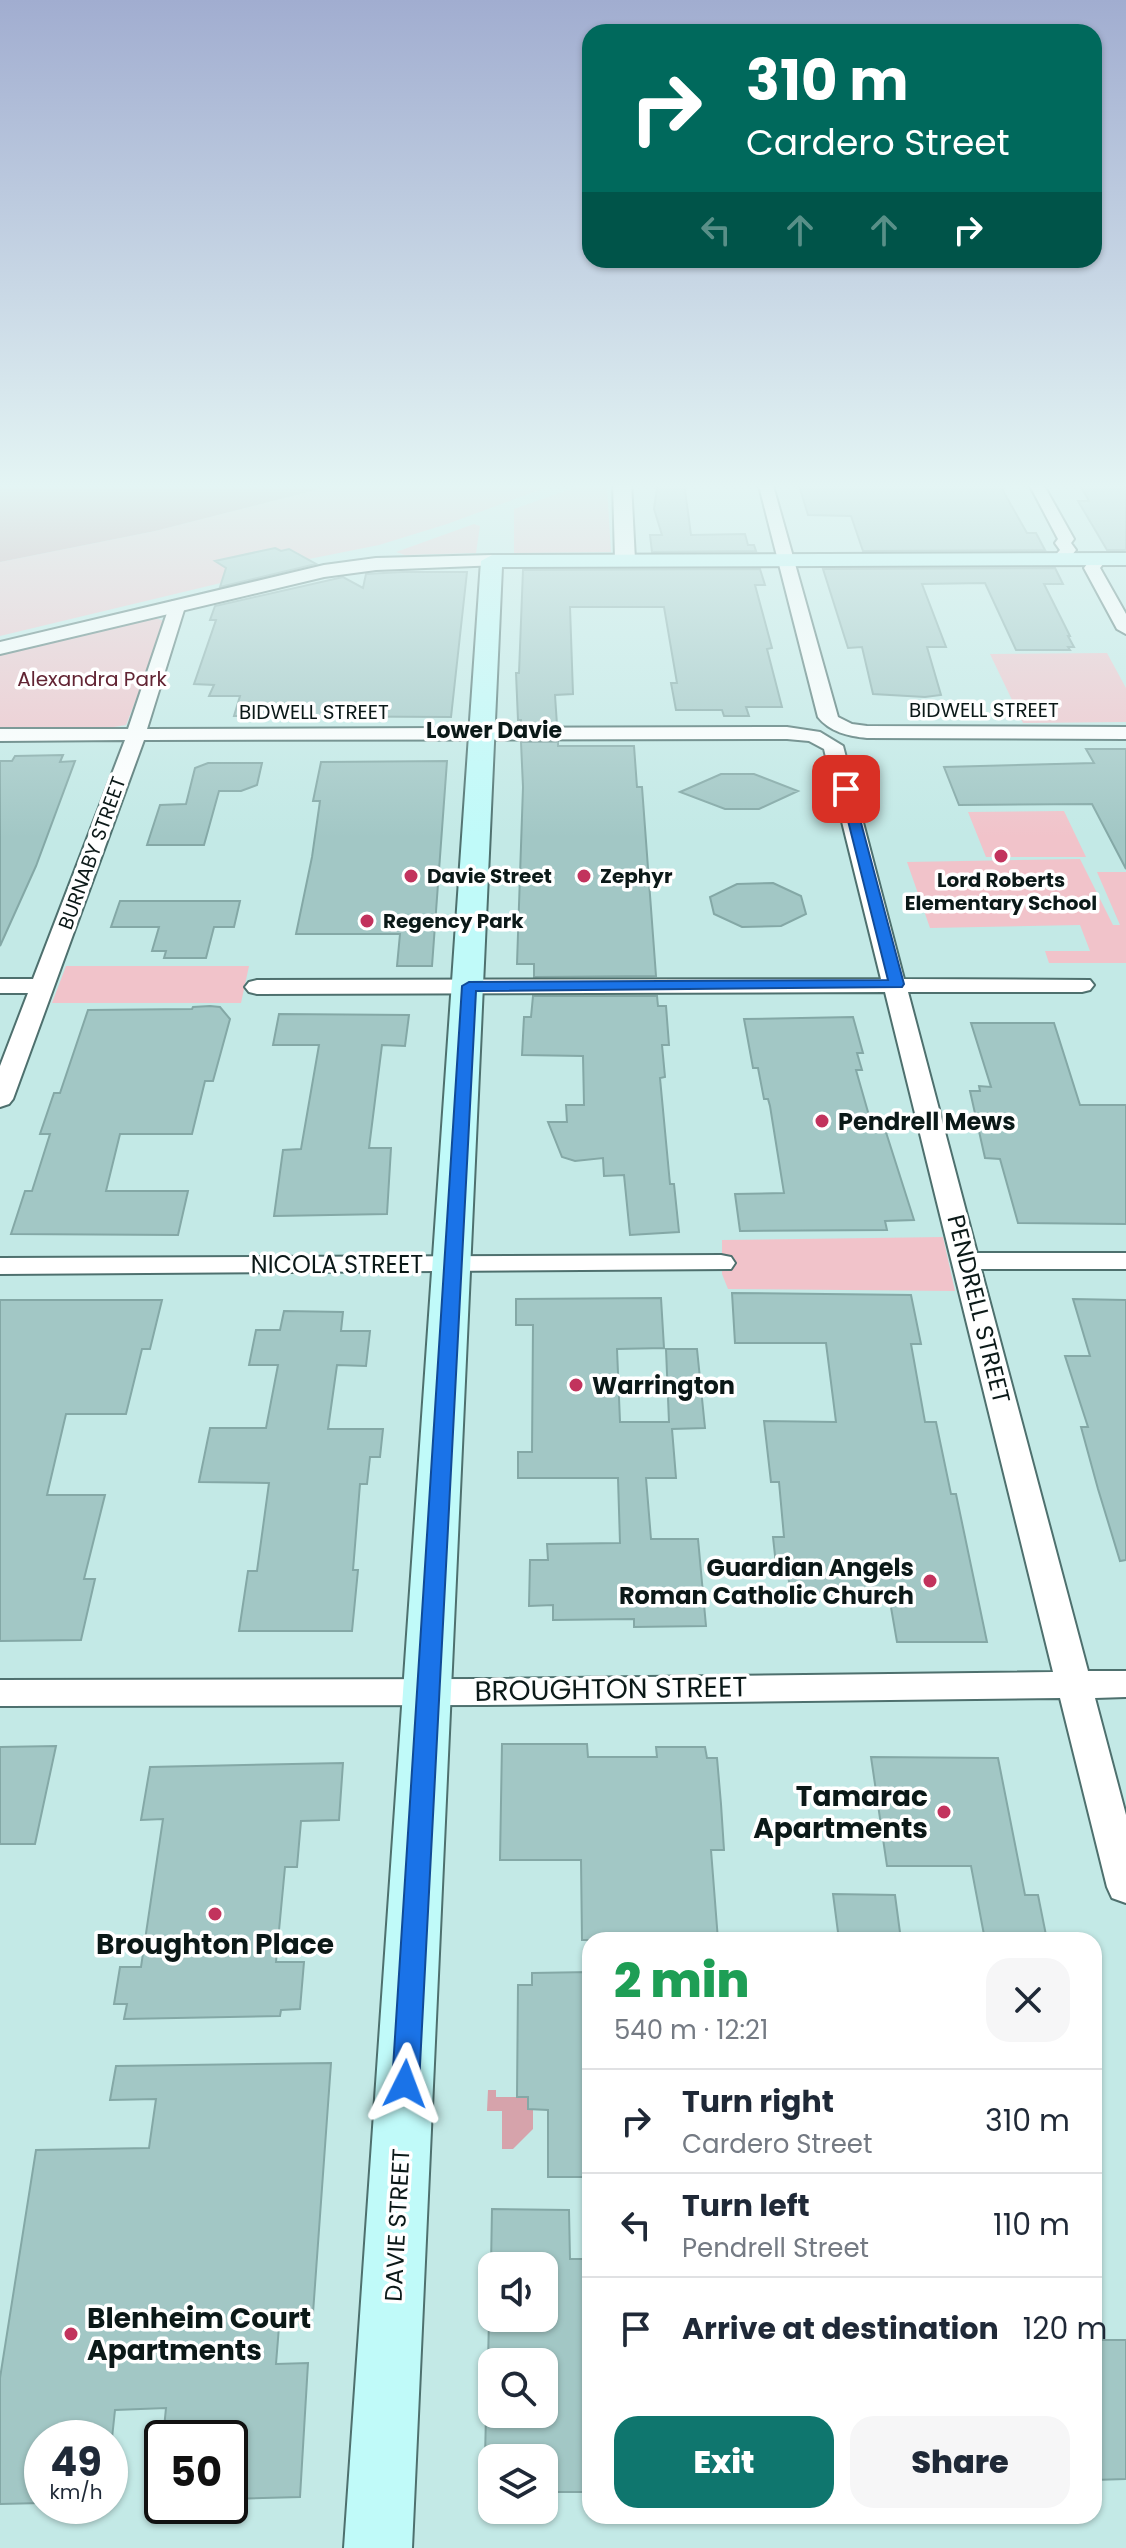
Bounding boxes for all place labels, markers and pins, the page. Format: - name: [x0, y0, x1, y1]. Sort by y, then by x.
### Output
- pin: [812, 755, 880, 823]
- marker: Lord Roberts Elementary School: [992, 847, 1010, 865]
- place label: Davie Street: [427, 862, 552, 890]
- place label: Zephyr: [600, 862, 673, 890]
- place label: Lord Roberts Elementary School: [905, 866, 1097, 917]
- marker: Davie Street: [402, 867, 420, 885]
- marker: Zephyr: [575, 867, 593, 885]
- place label: Regency Park: [383, 907, 524, 935]
- marker: Regency Park: [358, 912, 376, 930]
- place label: Pendrell Mews: [838, 1105, 1016, 1138]
- marker: Pendrell Mews: [813, 1112, 831, 1130]
- place label: Warrington: [592, 1369, 735, 1402]
- marker: Warrington: [567, 1376, 585, 1394]
- place label: Guardian Angels Roman Catholic Church: [619, 1551, 914, 1612]
- marker: Guardian Angels Roman Catholic Church: [921, 1572, 939, 1590]
- place label: Tamarac Apartments: [753, 1777, 928, 1848]
- marker: Tamarac Apartments: [935, 1803, 953, 1821]
- marker: Broughton Place: [206, 1905, 224, 1923]
- place label: Broughton Place: [96, 1925, 334, 1964]
- place label: Blenheim Court Apartments: [87, 2299, 311, 2370]
- marker: Blenheim Court Apartments: [62, 2325, 80, 2343]

